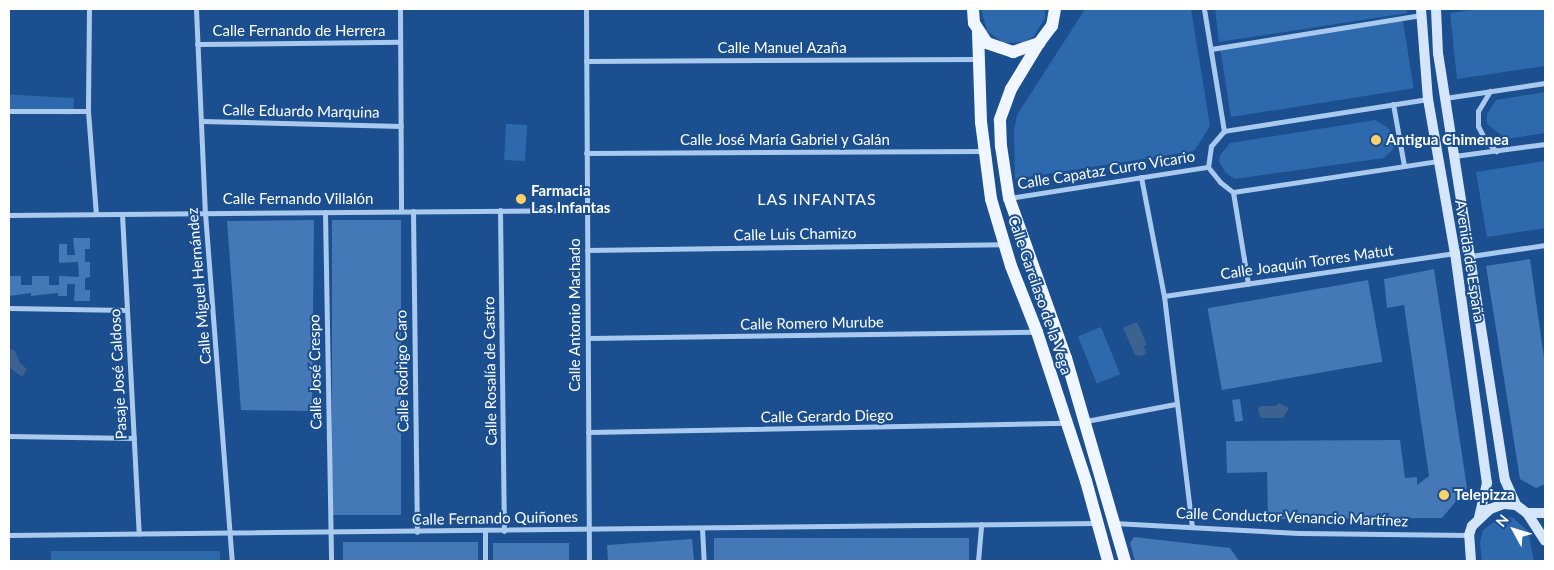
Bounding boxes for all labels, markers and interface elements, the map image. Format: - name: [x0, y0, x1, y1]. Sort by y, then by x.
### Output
- street label: Calle Fernando de Herrera: [212, 22, 386, 40]
- street label: Calle Manuel Azaña: [717, 39, 847, 57]
- street label: Calle Eduardo Marquina: [222, 101, 380, 121]
- street label: Calle José María Gabriel y Galán: [679, 131, 891, 149]
- place label: Antigua Chimenea: [1386, 131, 1509, 149]
- marker: Antigua Chimenea: [1370, 134, 1382, 146]
- street label: Calle Capataz Curro Vicario: [1016, 147, 1196, 193]
- place label: Farmacia Las Infantas: [531, 181, 610, 216]
- district label: LAS INFANTAS: [756, 189, 878, 209]
- street label: Calle Fernando Villalón: [222, 190, 374, 208]
- marker: Farmacia Las Infantas: [515, 193, 527, 205]
- street label: Avenida de España: [1451, 199, 1489, 323]
- street label: Calle Miguel Hernández: [183, 207, 215, 365]
- street label: Calle Garcilaso de la Vega: [1004, 213, 1076, 377]
- street label: Calle Luis Chamizo: [733, 224, 857, 244]
- street label: Calle Antonio Machado: [566, 238, 584, 392]
- street label: Calle Joaquín Torres Matut: [1219, 241, 1395, 283]
- street label: Calle Rosalía de Castro: [480, 296, 500, 446]
- street label: Pasaje José Caldoso: [106, 308, 130, 440]
- street label: Calle Rodrigo Caro: [392, 310, 412, 432]
- street label: Calle Romero Murube: [740, 313, 884, 333]
- street label: Calle José Crespo: [305, 314, 325, 430]
- street label: Calle Gerardo Diego: [760, 406, 894, 426]
- place label: Telepizza: [1454, 486, 1515, 504]
- marker: Telepizza: [1438, 489, 1450, 501]
- street label: Calle Conductor Venancio Martínez: [1175, 504, 1409, 530]
- north arrow: [1489, 505, 1539, 555]
- street label: Calle Fernando Quiñones: [412, 508, 578, 528]
- text: N: [1492, 511, 1512, 530]

